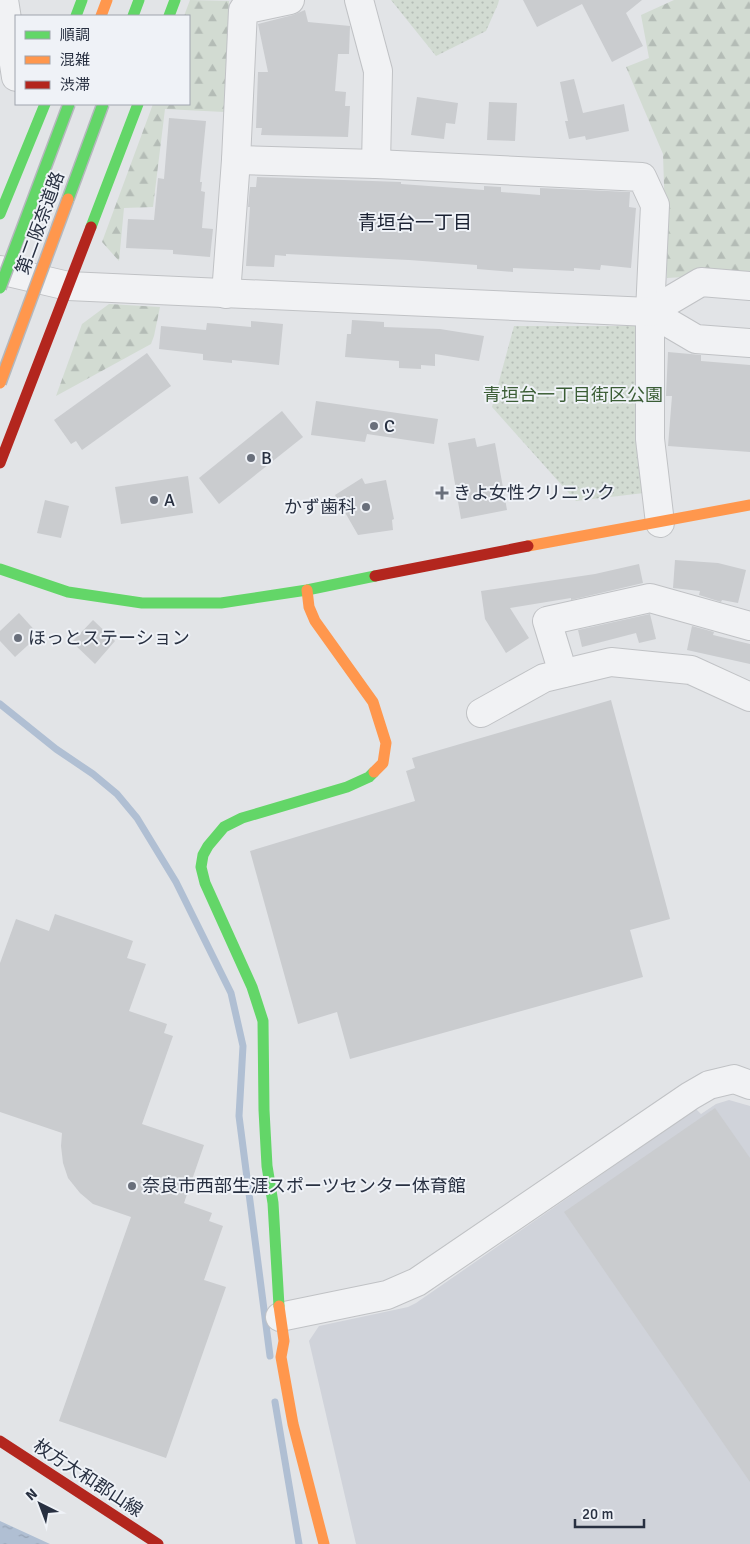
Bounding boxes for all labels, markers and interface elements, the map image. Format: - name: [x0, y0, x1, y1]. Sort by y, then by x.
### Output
- legend: [15, 15, 190, 105]
- text: 順調: [60, 26, 90, 44]
- text: 混雑: [60, 51, 90, 69]
- text: 渋滞: [60, 76, 90, 94]
- street label: 第二阪奈道路: [11, 168, 69, 278]
- district label: 青垣台一丁目: [358, 211, 472, 235]
- park label: 青垣台一丁目街区公園: [483, 384, 663, 406]
- place label: C: [384, 415, 395, 437]
- marker: C: [368, 420, 380, 432]
- place label: B: [261, 447, 272, 469]
- marker: B: [245, 452, 257, 464]
- place label: きよ女性クリニック: [453, 482, 615, 504]
- marker: きよ女性クリニック: [435, 486, 449, 500]
- place label: A: [164, 489, 175, 511]
- marker: A: [148, 494, 160, 506]
- place label: かず歯科: [284, 496, 356, 518]
- marker: かず歯科: [360, 501, 372, 513]
- place label: ほっとステーション: [28, 627, 190, 649]
- marker: ほっとステーション: [12, 632, 24, 644]
- place label: 奈良市西部生涯スポーツセンター体育館: [142, 1175, 466, 1197]
- marker: 奈良市西部生涯スポーツセンター体育館: [126, 1180, 138, 1192]
- street label: 枚方大和郡山線: [29, 1434, 147, 1522]
- north arrow: [15, 1479, 65, 1529]
- text: N: [22, 1485, 41, 1504]
- scale bar: [575, 1496, 644, 1528]
- text: 20 m: [582, 1505, 613, 1523]

